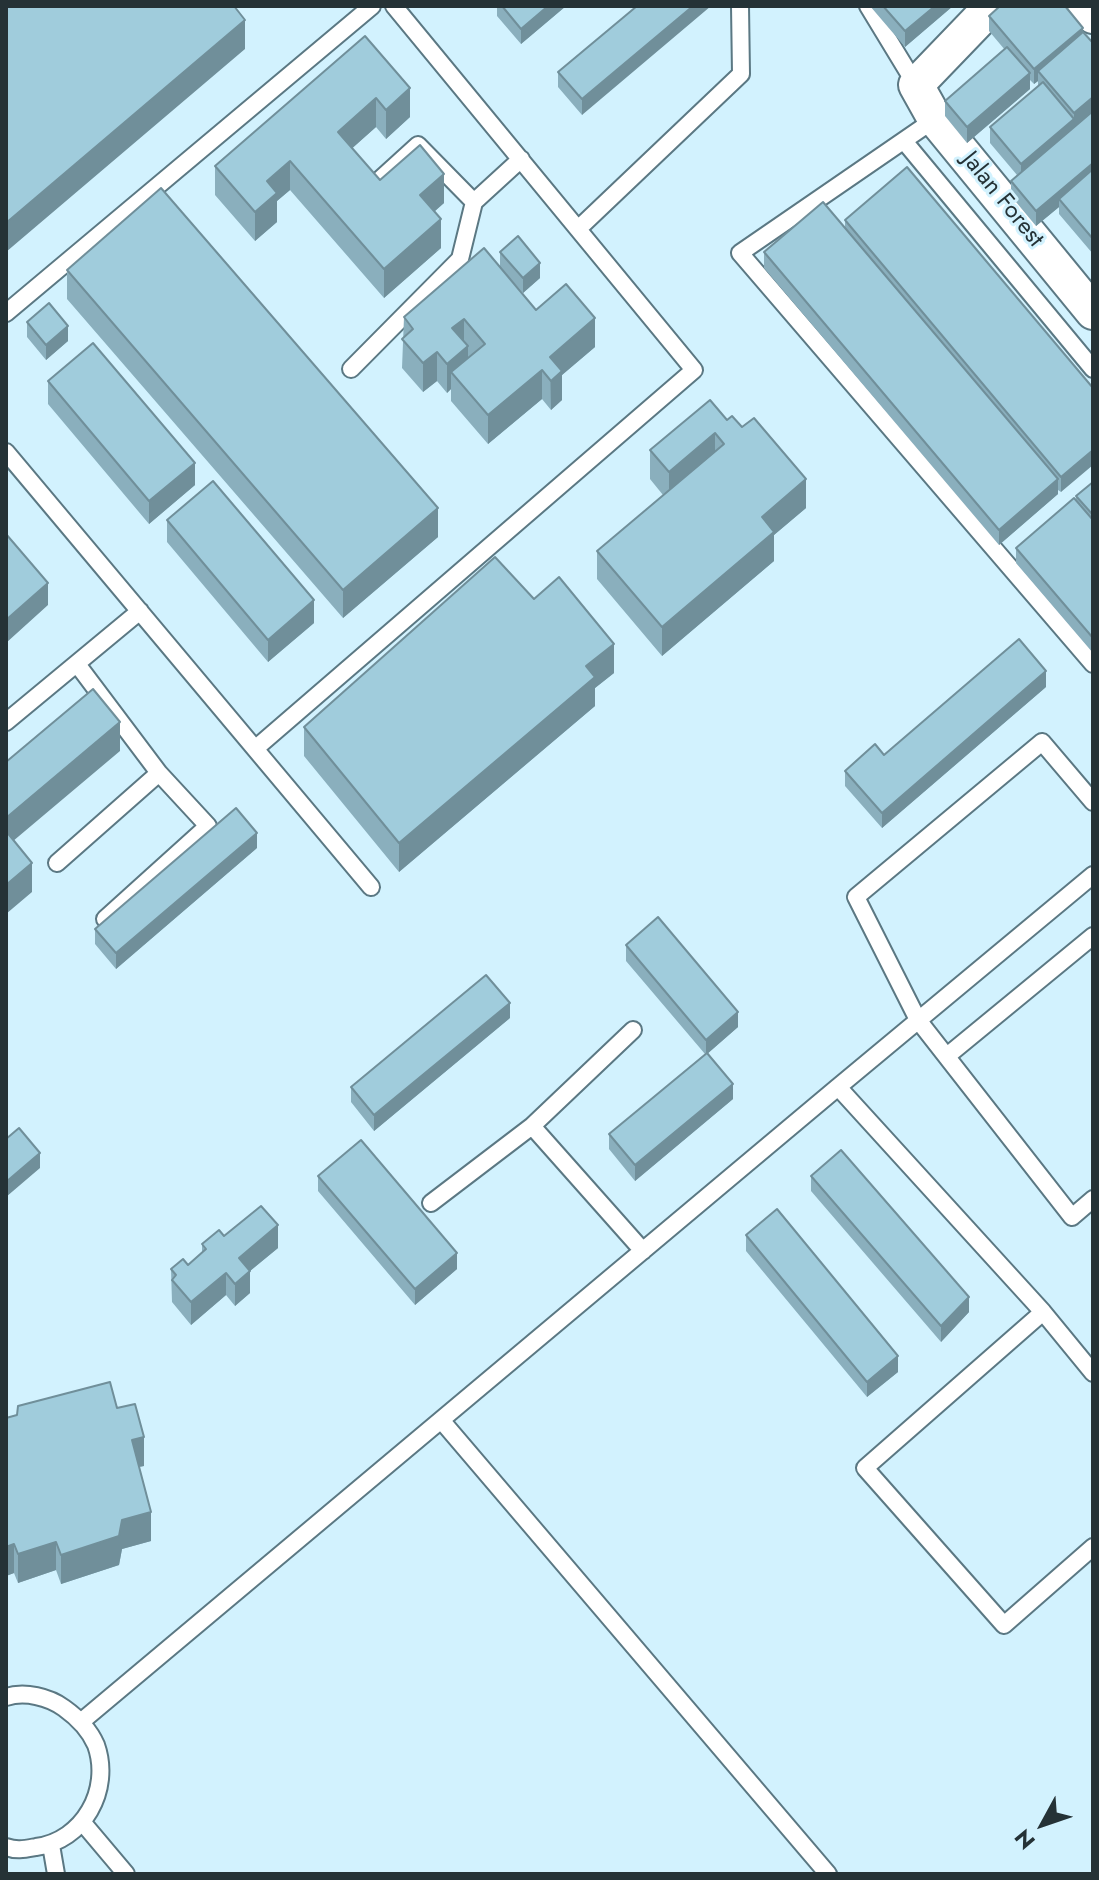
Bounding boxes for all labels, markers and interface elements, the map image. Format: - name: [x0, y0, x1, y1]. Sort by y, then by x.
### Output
- street label: Jalan Forest: [955, 147, 1049, 253]
- north arrow: [1003, 1784, 1083, 1864]
- text: N: [1007, 1822, 1042, 1856]

